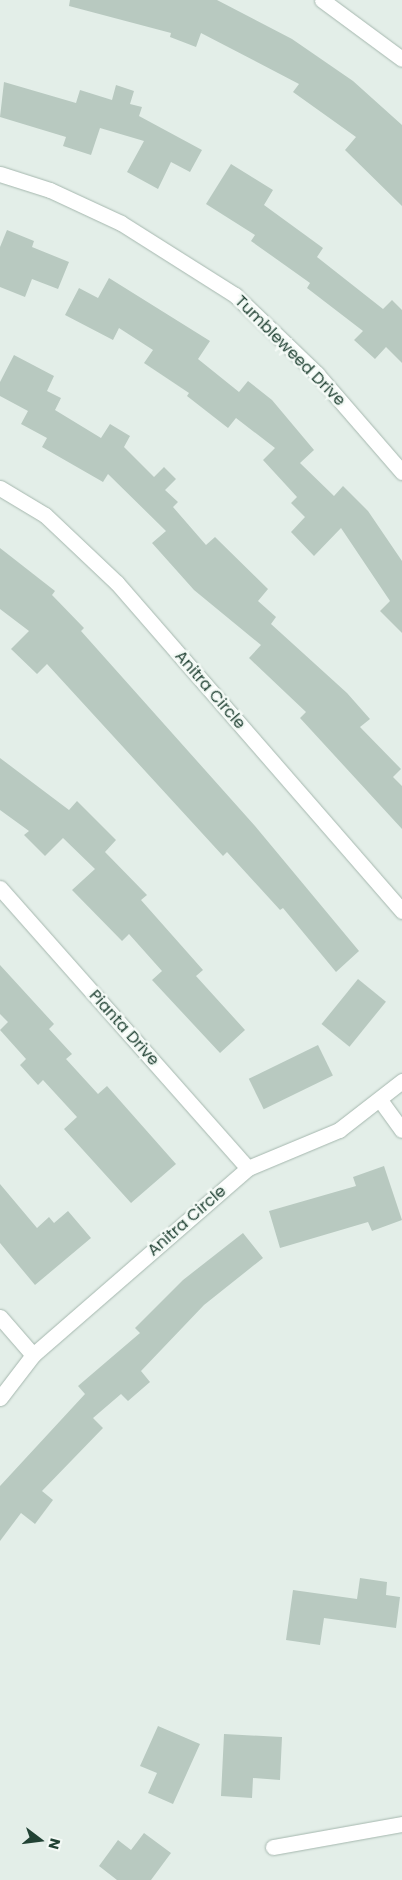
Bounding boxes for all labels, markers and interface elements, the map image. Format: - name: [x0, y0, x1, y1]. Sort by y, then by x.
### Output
- street label: Tumbleweed Drive: [231, 292, 349, 410]
- street label: Anitra Circle: [171, 647, 249, 733]
- street label: Pianta Drive: [85, 986, 163, 1070]
- street label: Anitra Circle: [144, 1182, 230, 1260]
- north arrow: [15, 1815, 65, 1865]
- text: N: [43, 1836, 66, 1852]

